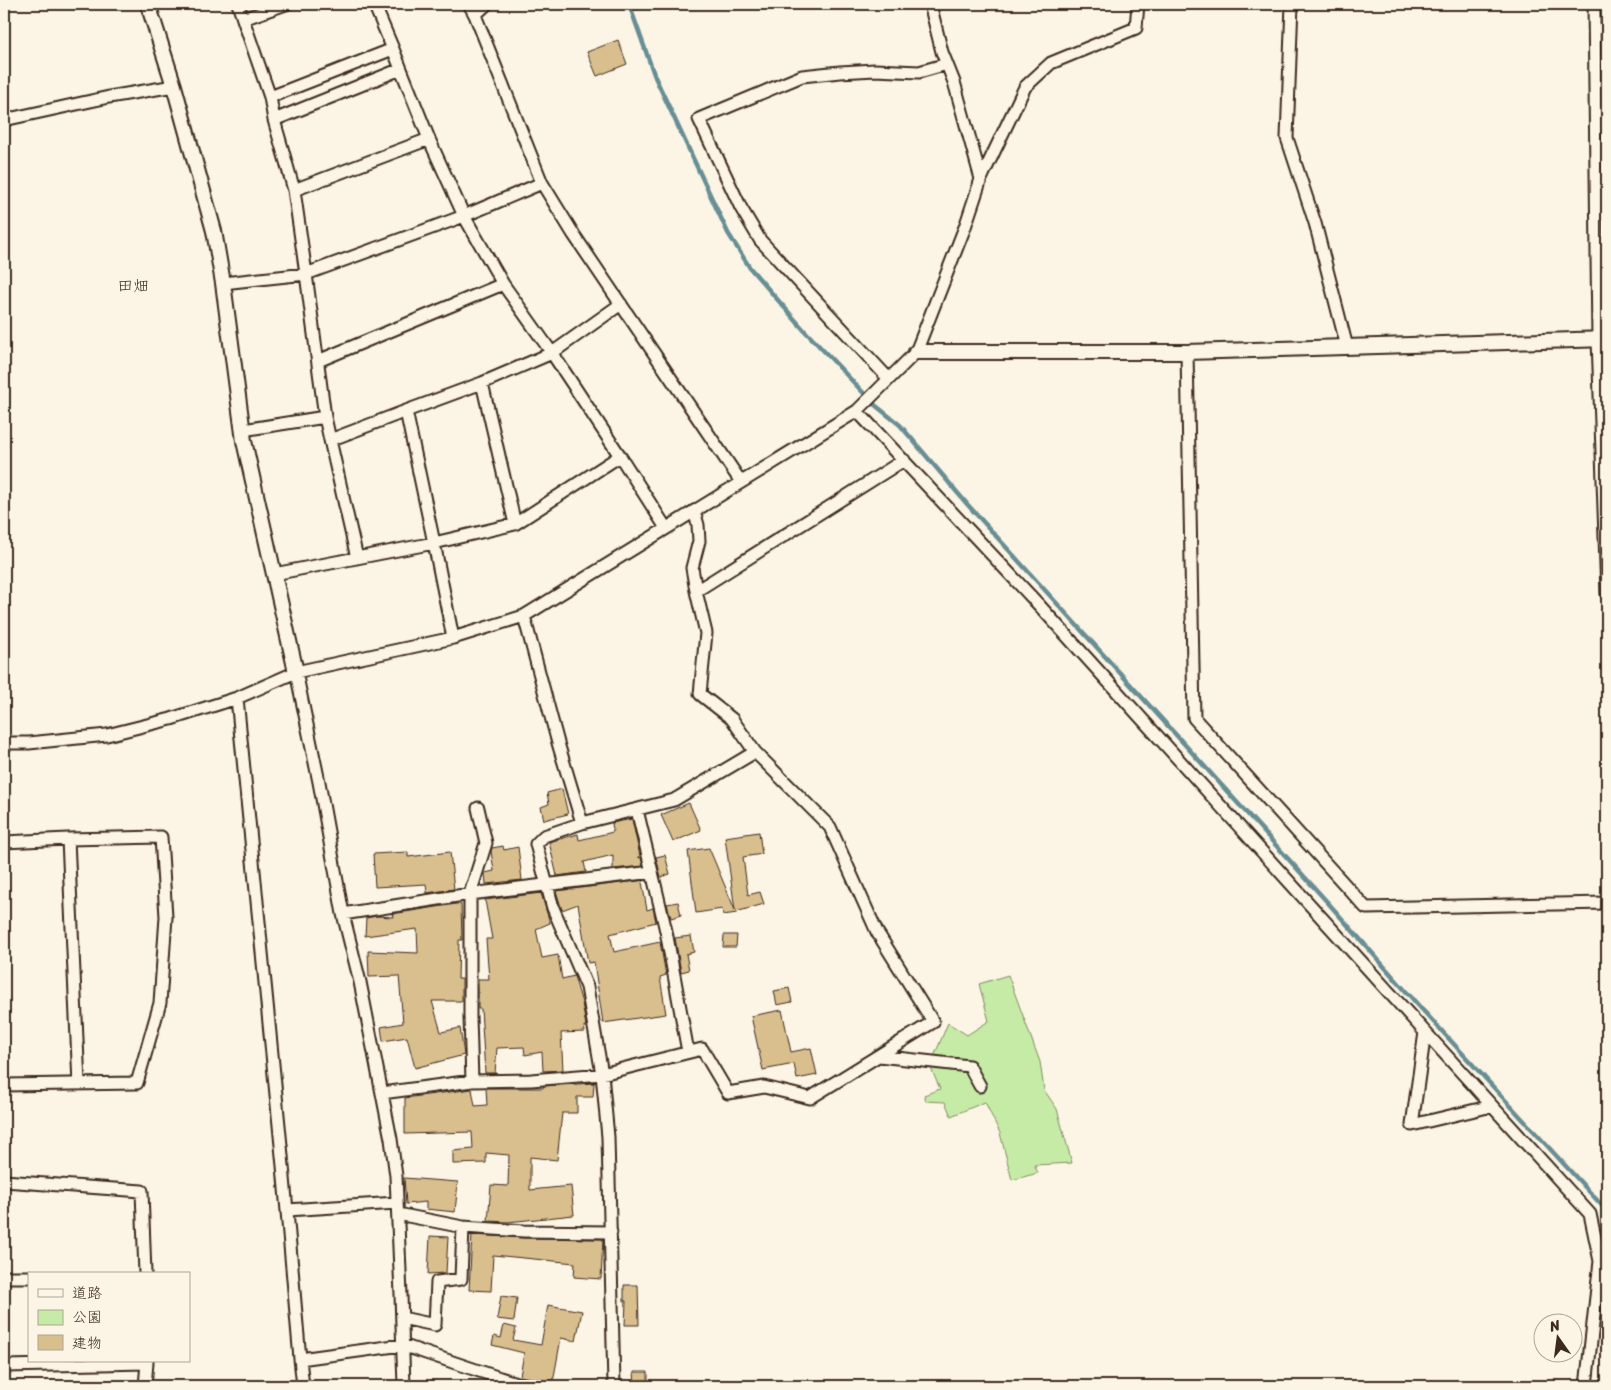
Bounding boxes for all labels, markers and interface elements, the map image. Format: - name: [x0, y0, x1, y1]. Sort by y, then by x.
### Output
- district label: 田畑: [117, 271, 149, 300]
- legend: [28, 1272, 190, 1362]
- text: 道路: [72, 1280, 102, 1306]
- text: 公園: [72, 1304, 102, 1330]
- north arrow: [1534, 1312, 1584, 1362]
- text: N: [1546, 1312, 1563, 1339]
- text: 建物: [72, 1330, 102, 1356]

